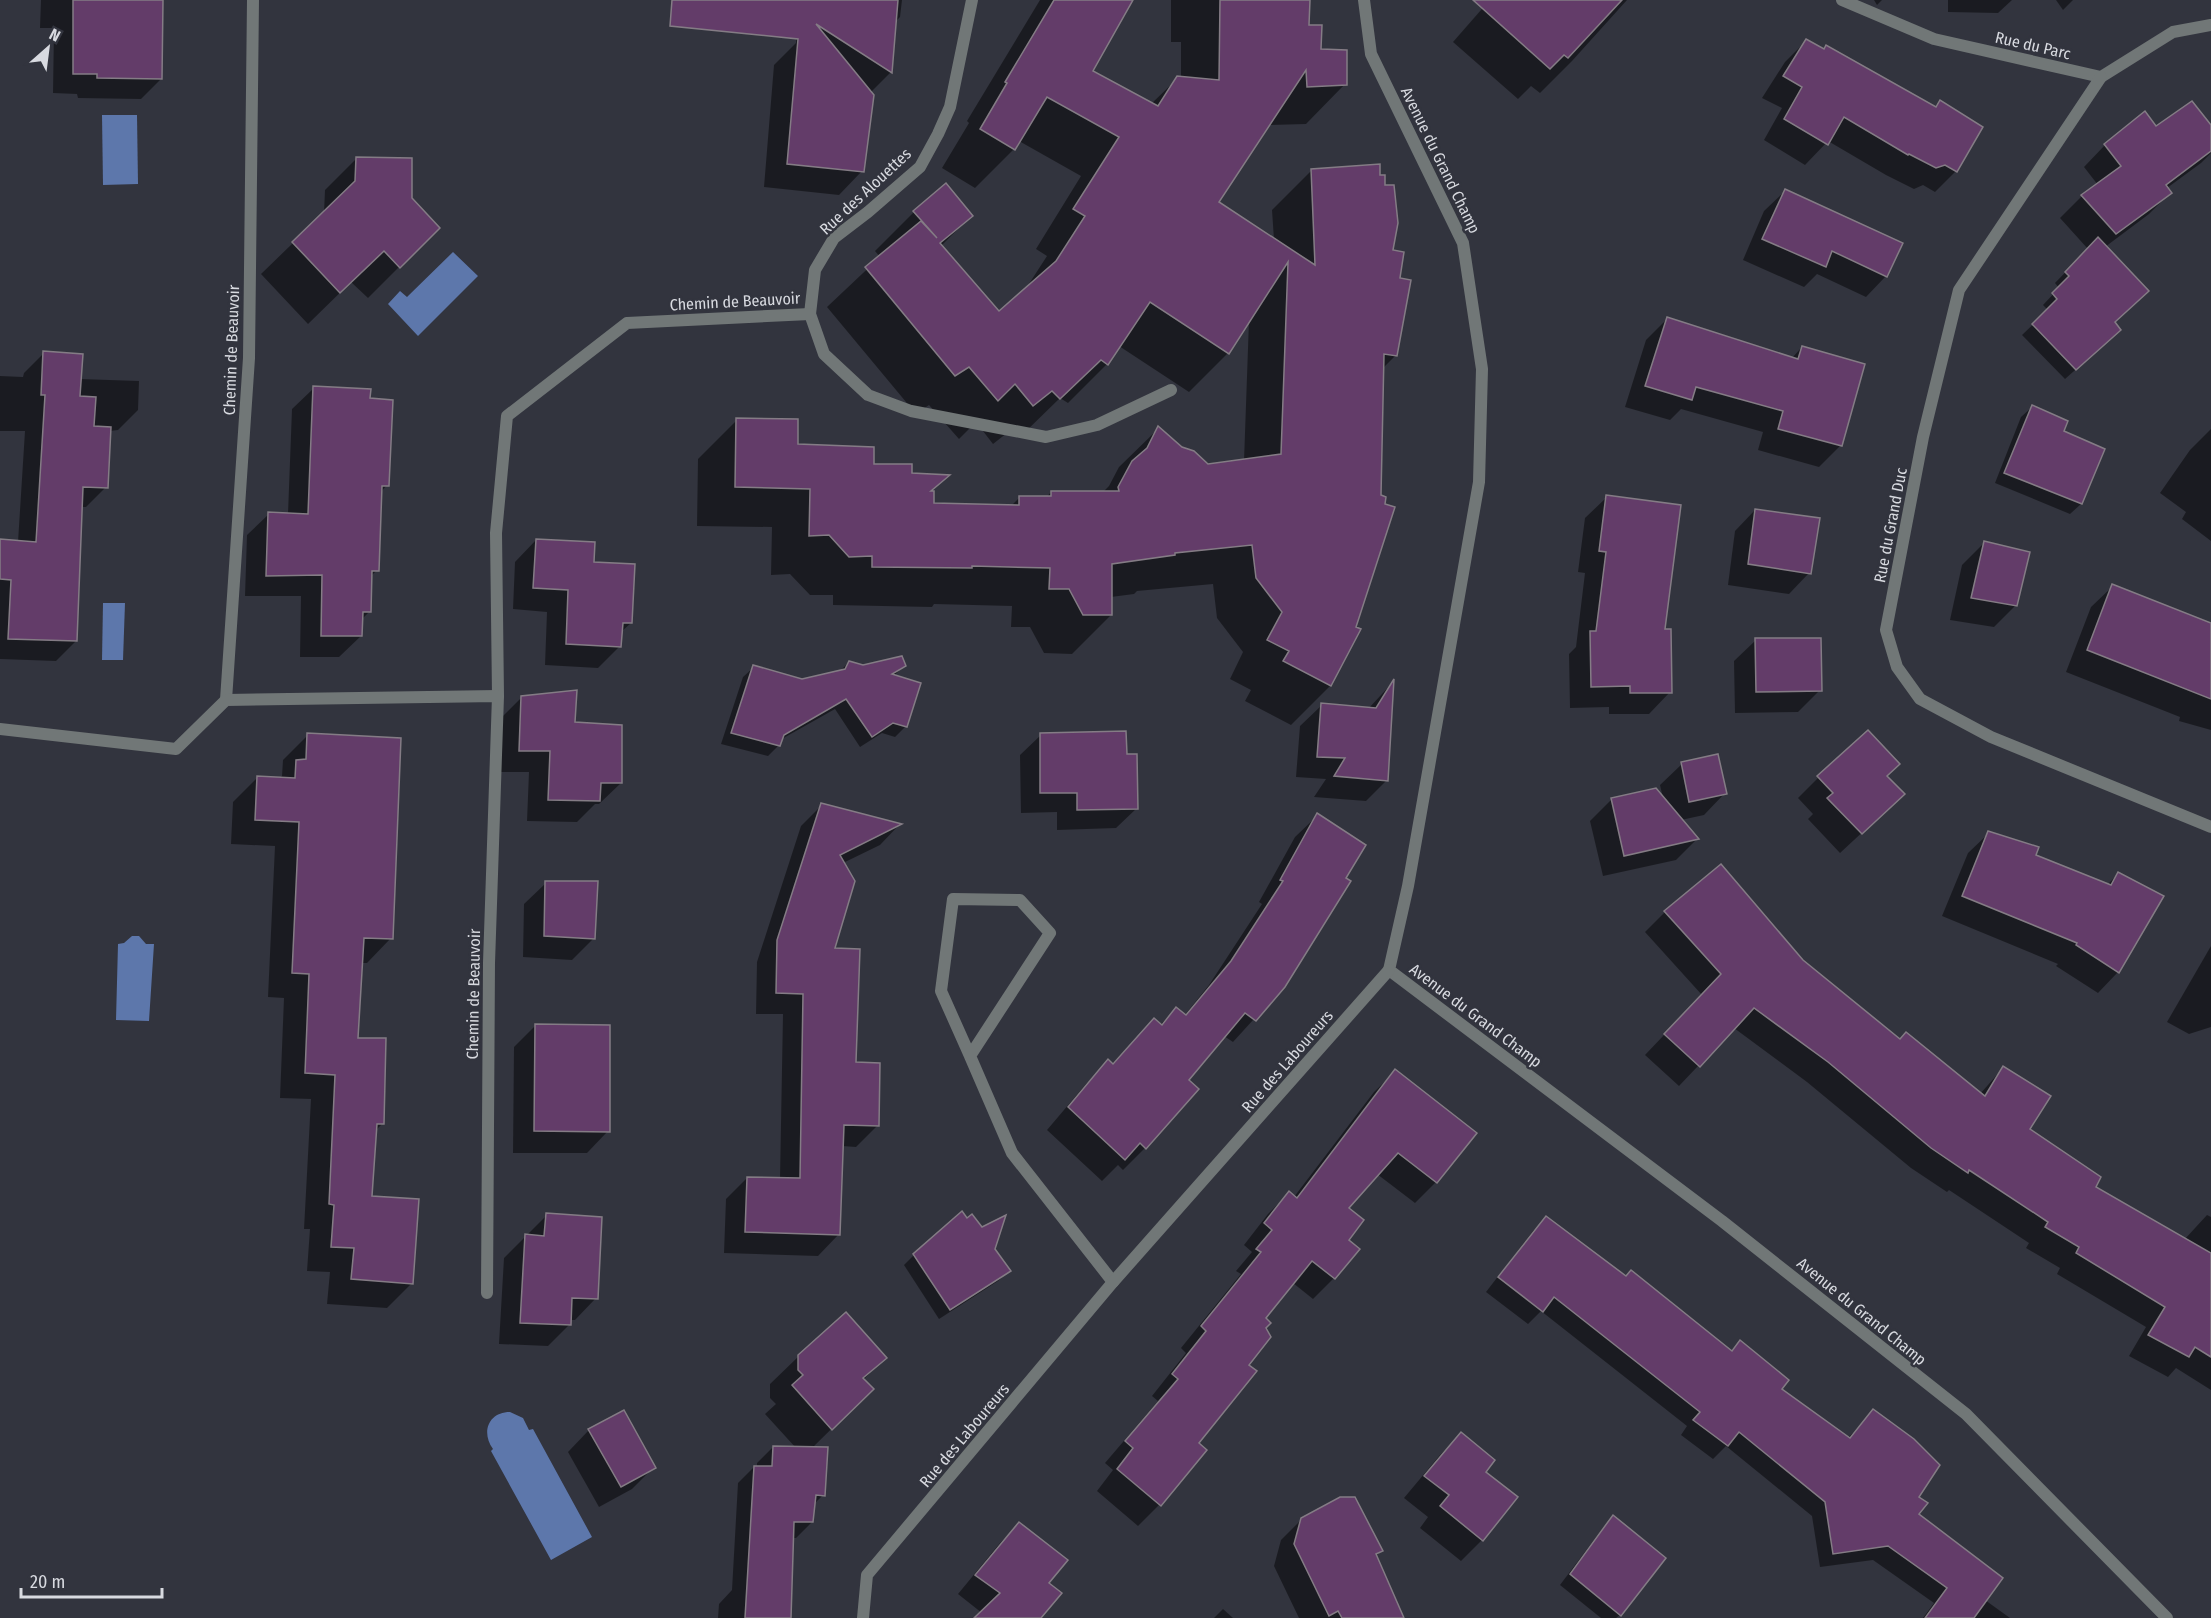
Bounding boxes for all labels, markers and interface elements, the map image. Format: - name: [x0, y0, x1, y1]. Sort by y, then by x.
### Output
- north arrow: [18, 18, 78, 78]
- text: N: [46, 25, 64, 46]
- street label: Rue du Parc: [1993, 28, 2073, 63]
- street label: Avenue du Grand Champ: [1397, 84, 1484, 236]
- street label: Rue des Alouettes: [816, 144, 915, 239]
- street label: Chemin de Beauvoir: [220, 284, 243, 416]
- street label: Chemin de Beauvoir: [669, 289, 801, 314]
- street label: Rue du Grand Duc: [1870, 466, 1911, 584]
- street label: Chemin de Beauvoir: [463, 928, 484, 1060]
- street label: Avenue du Grand Champ: [1406, 960, 1545, 1071]
- street label: Rue des Laboureurs: [1238, 1006, 1337, 1116]
- street label: Avenue du Grand Champ: [1793, 1254, 1930, 1369]
- street label: Rue des Laboureurs: [915, 1379, 1013, 1491]
- scale bar: [21, 1561, 162, 1599]
- text: 20 m: [30, 1571, 65, 1593]

